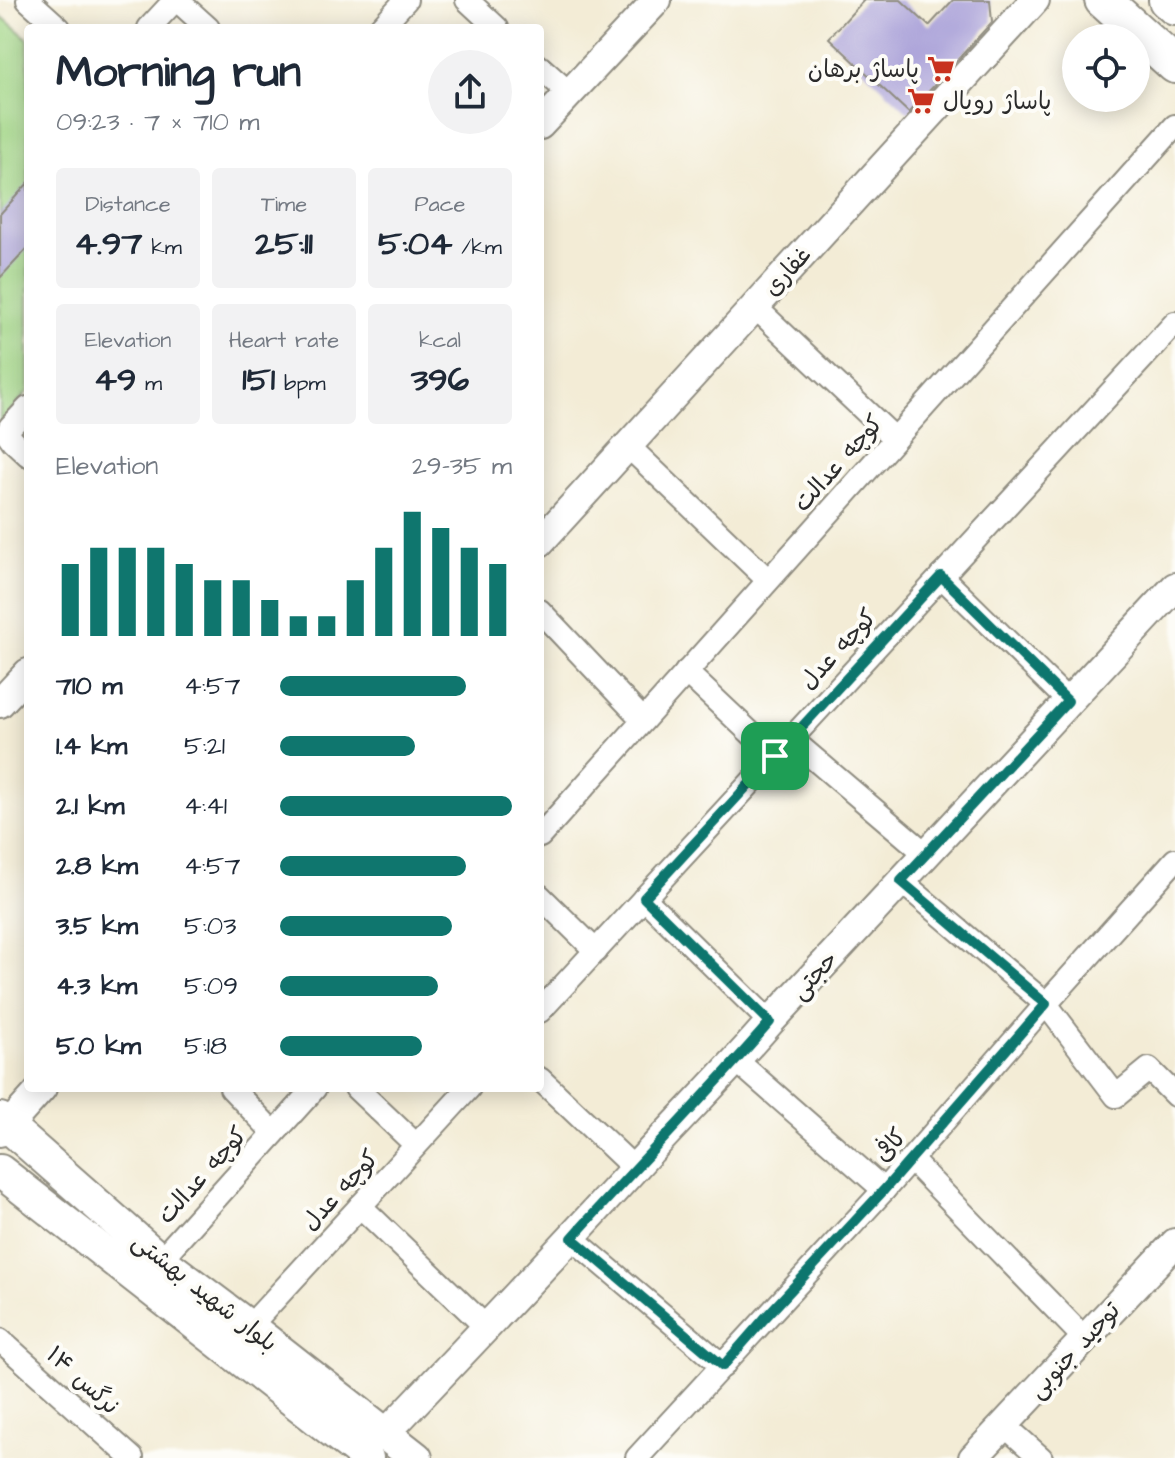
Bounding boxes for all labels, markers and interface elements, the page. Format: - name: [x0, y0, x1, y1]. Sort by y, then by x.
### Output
- map controls: [1062, 24, 1150, 112]
- button: locate: [1062, 24, 1150, 112]
- text: Morning run: [56, 43, 301, 104]
- button: share: [428, 50, 512, 134]
- place label: پاساژ برهان: [808, 53, 919, 87]
- supermarket icon: پاساژ برهان: [926, 54, 956, 84]
- place label: پاساژ رویال: [943, 85, 1052, 119]
- supermarket icon: پاساژ رویال: [906, 86, 936, 116]
- text: 09:23 · 7 × 710 m: [56, 104, 260, 140]
- text: Distance: [85, 189, 171, 220]
- text: Time: [261, 189, 307, 220]
- text: Pace: [414, 189, 466, 220]
- text: 4.97: [74, 220, 142, 268]
- text: 25:11: [255, 220, 313, 268]
- text: 5:04: [378, 220, 452, 268]
- text: km: [142, 232, 182, 263]
- text: /km: [452, 232, 502, 263]
- street label: غفاری: [756, 239, 820, 304]
- text: Elevation: [85, 325, 171, 356]
- text: Heart rate: [229, 325, 339, 356]
- text: kcal: [419, 325, 461, 356]
- text: 49: [94, 356, 136, 404]
- text: 151: [242, 356, 275, 404]
- text: 396: [411, 356, 469, 404]
- text: m: [136, 368, 162, 399]
- text: bpm: [275, 368, 326, 399]
- street label: کوچه عدالت: [786, 408, 892, 520]
- text: Elevation: [56, 448, 158, 484]
- text: 29–35 m: [412, 448, 512, 484]
- street label: کوچه عدل: [792, 602, 885, 698]
- text: 710 m: [56, 668, 122, 704]
- text: 4:57: [184, 668, 240, 704]
- pin: [741, 722, 809, 790]
- text: 1.4 km: [56, 728, 127, 764]
- text: 5:21: [184, 728, 225, 764]
- icon: arrive: [753, 734, 797, 778]
- text: 2.1 km: [56, 788, 124, 824]
- text: 4:41: [184, 788, 227, 824]
- text: 2.8 km: [56, 848, 138, 884]
- text: 4:57: [184, 848, 240, 884]
- text: 3.5 km: [56, 908, 138, 944]
- text: 5:03: [184, 908, 236, 944]
- street label: حجتی: [783, 944, 846, 1008]
- text: 4.3 km: [56, 968, 137, 1004]
- text: 5:09: [184, 968, 238, 1004]
- text: 5.0 km: [56, 1028, 141, 1064]
- text: 5:18: [184, 1028, 227, 1064]
- street label: کوچه عدالت: [150, 1120, 256, 1232]
- street label: کافی: [866, 1121, 915, 1170]
- street label: کوچه عدل: [294, 1143, 387, 1239]
- street label: بلوار شهید بهشتی: [125, 1225, 284, 1360]
- street label: توحید جنوبی: [1021, 1294, 1129, 1407]
- street label: نرگس ۱۴: [38, 1339, 126, 1423]

